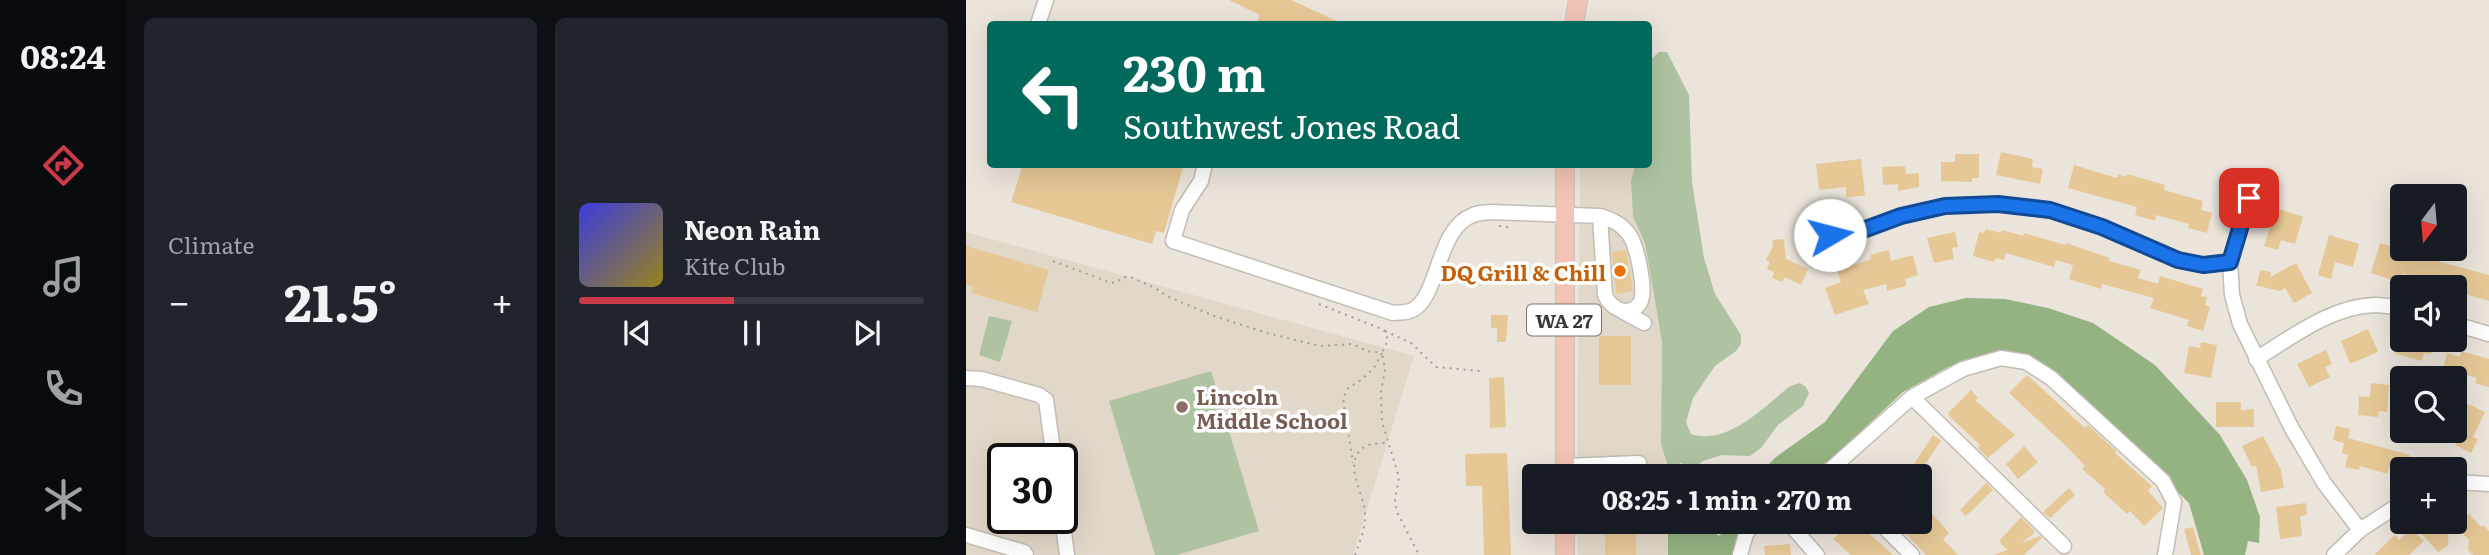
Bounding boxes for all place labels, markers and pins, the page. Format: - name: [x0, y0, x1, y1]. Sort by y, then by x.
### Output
- pin: [2219, 168, 2279, 228]
- place label: DQ Grill & Chill: [1440, 256, 1606, 287]
- marker: DQ Grill & Chill: [1612, 263, 1628, 279]
- place label: Lincoln Middle School: [1196, 380, 1348, 435]
- marker: Lincoln Middle School: [1174, 399, 1190, 415]

